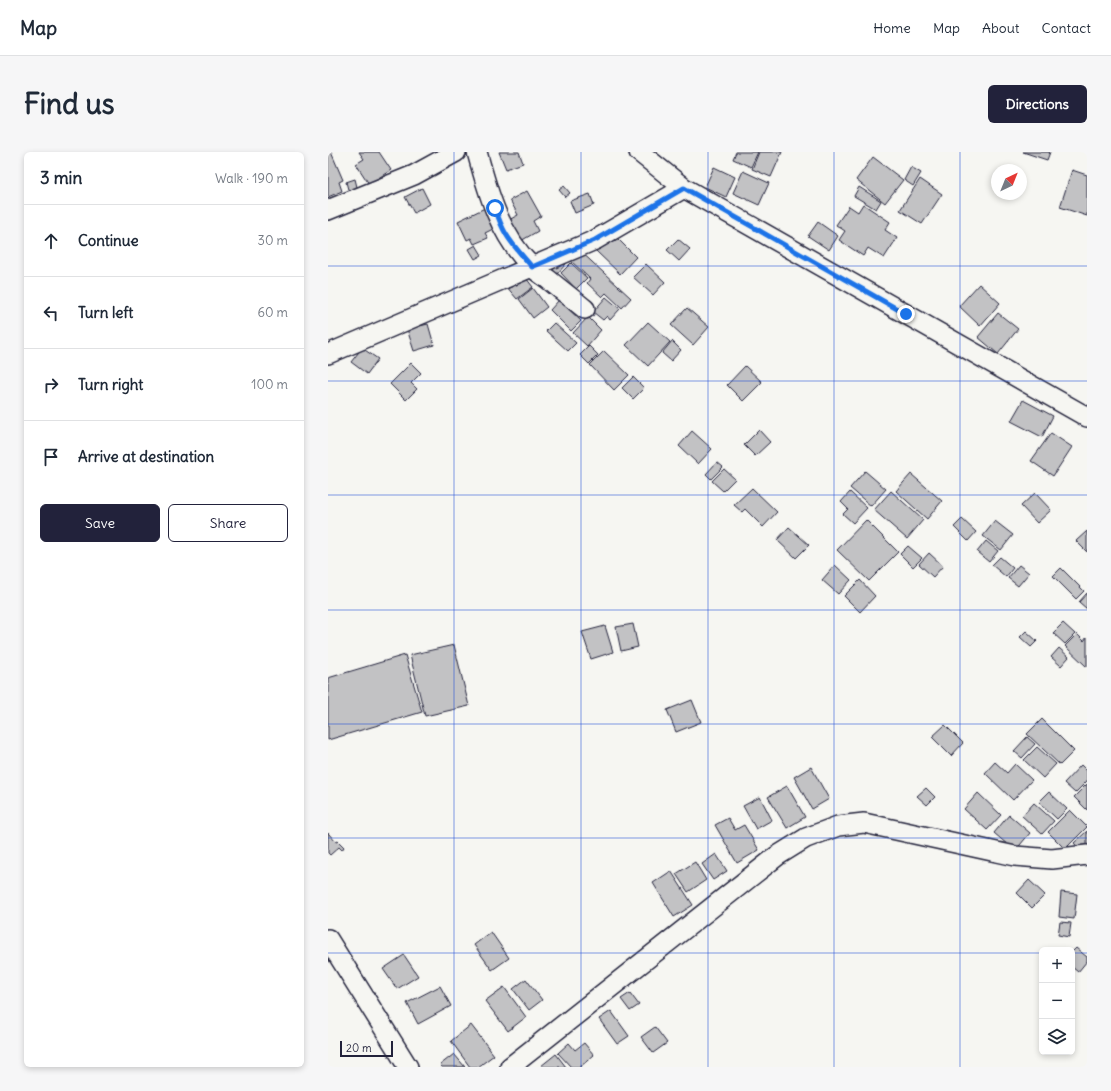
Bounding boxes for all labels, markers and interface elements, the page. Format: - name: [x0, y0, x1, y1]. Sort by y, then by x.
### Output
- text: Map: [20, 16, 57, 40]
- text: Home: [873, 19, 911, 37]
- text: Map: [933, 19, 960, 37]
- text: About: [982, 19, 1020, 37]
- text: Contact: [1042, 19, 1091, 37]
- button: Directions: [988, 85, 1087, 123]
- text: Find us: [24, 86, 115, 122]
- north arrow: [991, 164, 1027, 200]
- text: 3 min: [40, 167, 82, 189]
- text: Walk · 190 m: [215, 170, 288, 187]
- route start: [486, 199, 504, 217]
- icon: ahead: [40, 230, 62, 252]
- text: Continue: [78, 231, 139, 250]
- text: 30 m: [258, 232, 288, 249]
- icon: left: [40, 302, 62, 324]
- text: Turn left: [78, 303, 133, 322]
- text: 60 m: [257, 304, 288, 321]
- route end: [897, 305, 915, 323]
- icon: right: [40, 374, 62, 396]
- text: Turn right: [78, 375, 143, 394]
- text: 100 m: [251, 376, 288, 393]
- icon: arrive: [40, 446, 62, 468]
- text: Arrive at destination: [78, 447, 214, 466]
- button: Save: [40, 504, 160, 542]
- button: Share: [168, 504, 288, 542]
- map controls: [1039, 947, 1075, 1055]
- button: +: [1039, 947, 1075, 983]
- button: −: [1039, 983, 1075, 1019]
- button: layers: [1039, 1019, 1075, 1055]
- scale bar: [340, 1039, 393, 1058]
- text: 20 m: [346, 1041, 372, 1055]

